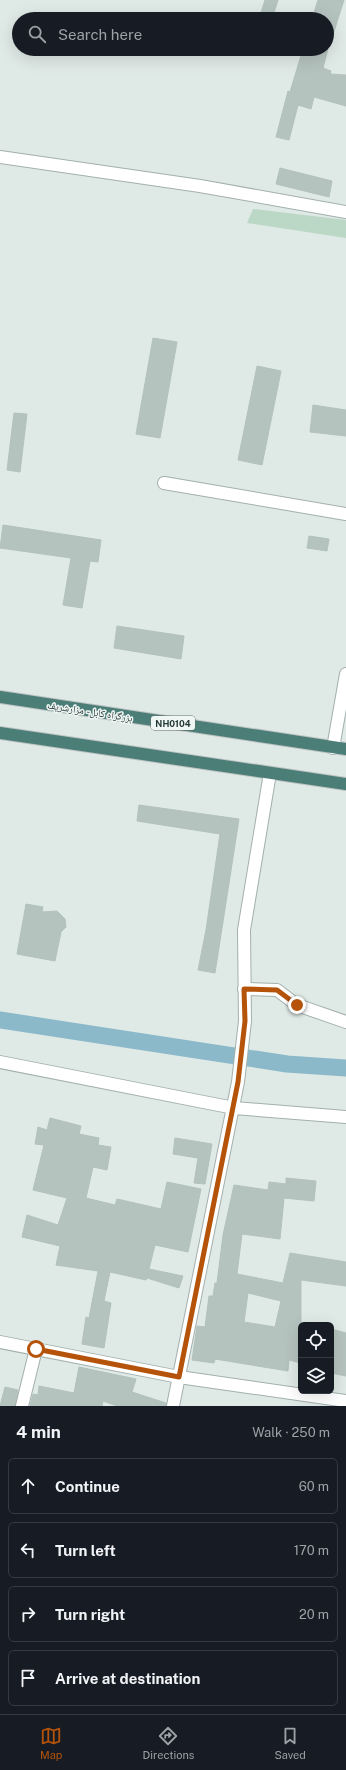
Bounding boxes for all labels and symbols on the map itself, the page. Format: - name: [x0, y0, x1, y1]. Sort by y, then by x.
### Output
- street label: بزرگراه کابل - مزارشریف: [46, 698, 134, 725]
- road number: NH0104: [151, 716, 195, 730]
- route end: [288, 996, 306, 1014]
- route start: [27, 1340, 45, 1358]

